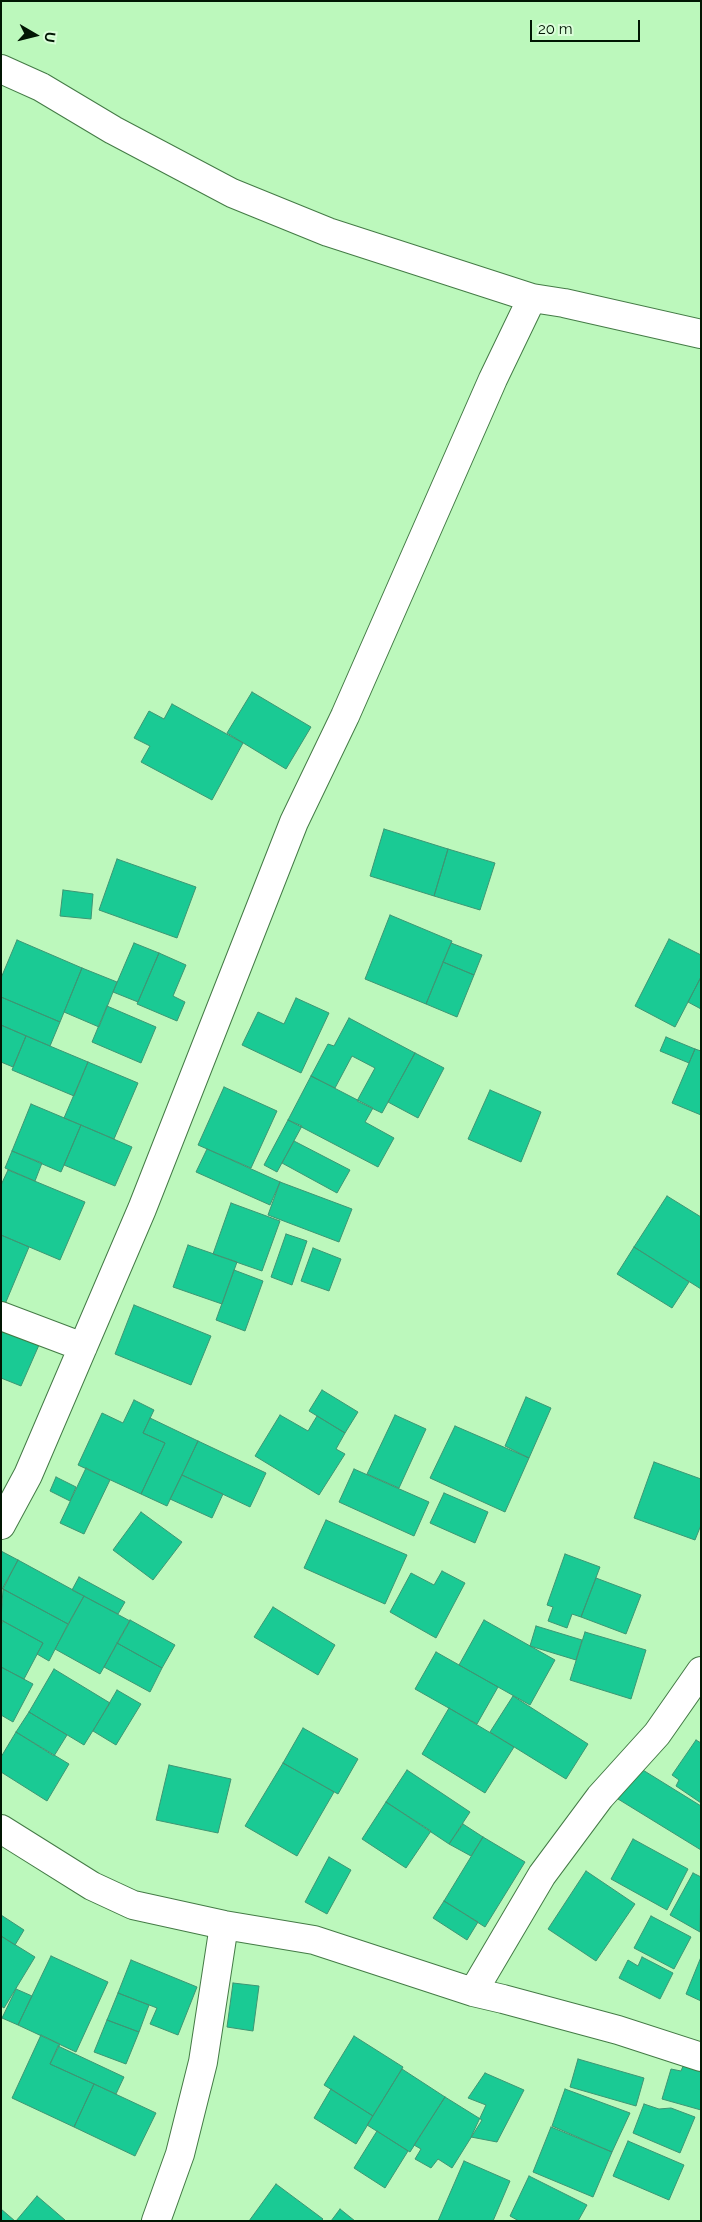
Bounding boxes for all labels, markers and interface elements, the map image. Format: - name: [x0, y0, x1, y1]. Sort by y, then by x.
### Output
- north arrow: [10, 10, 60, 60]
- scale bar: [532, 10, 642, 42]
- text: 20 m: [538, 20, 573, 38]
- text: U: [41, 31, 59, 43]

